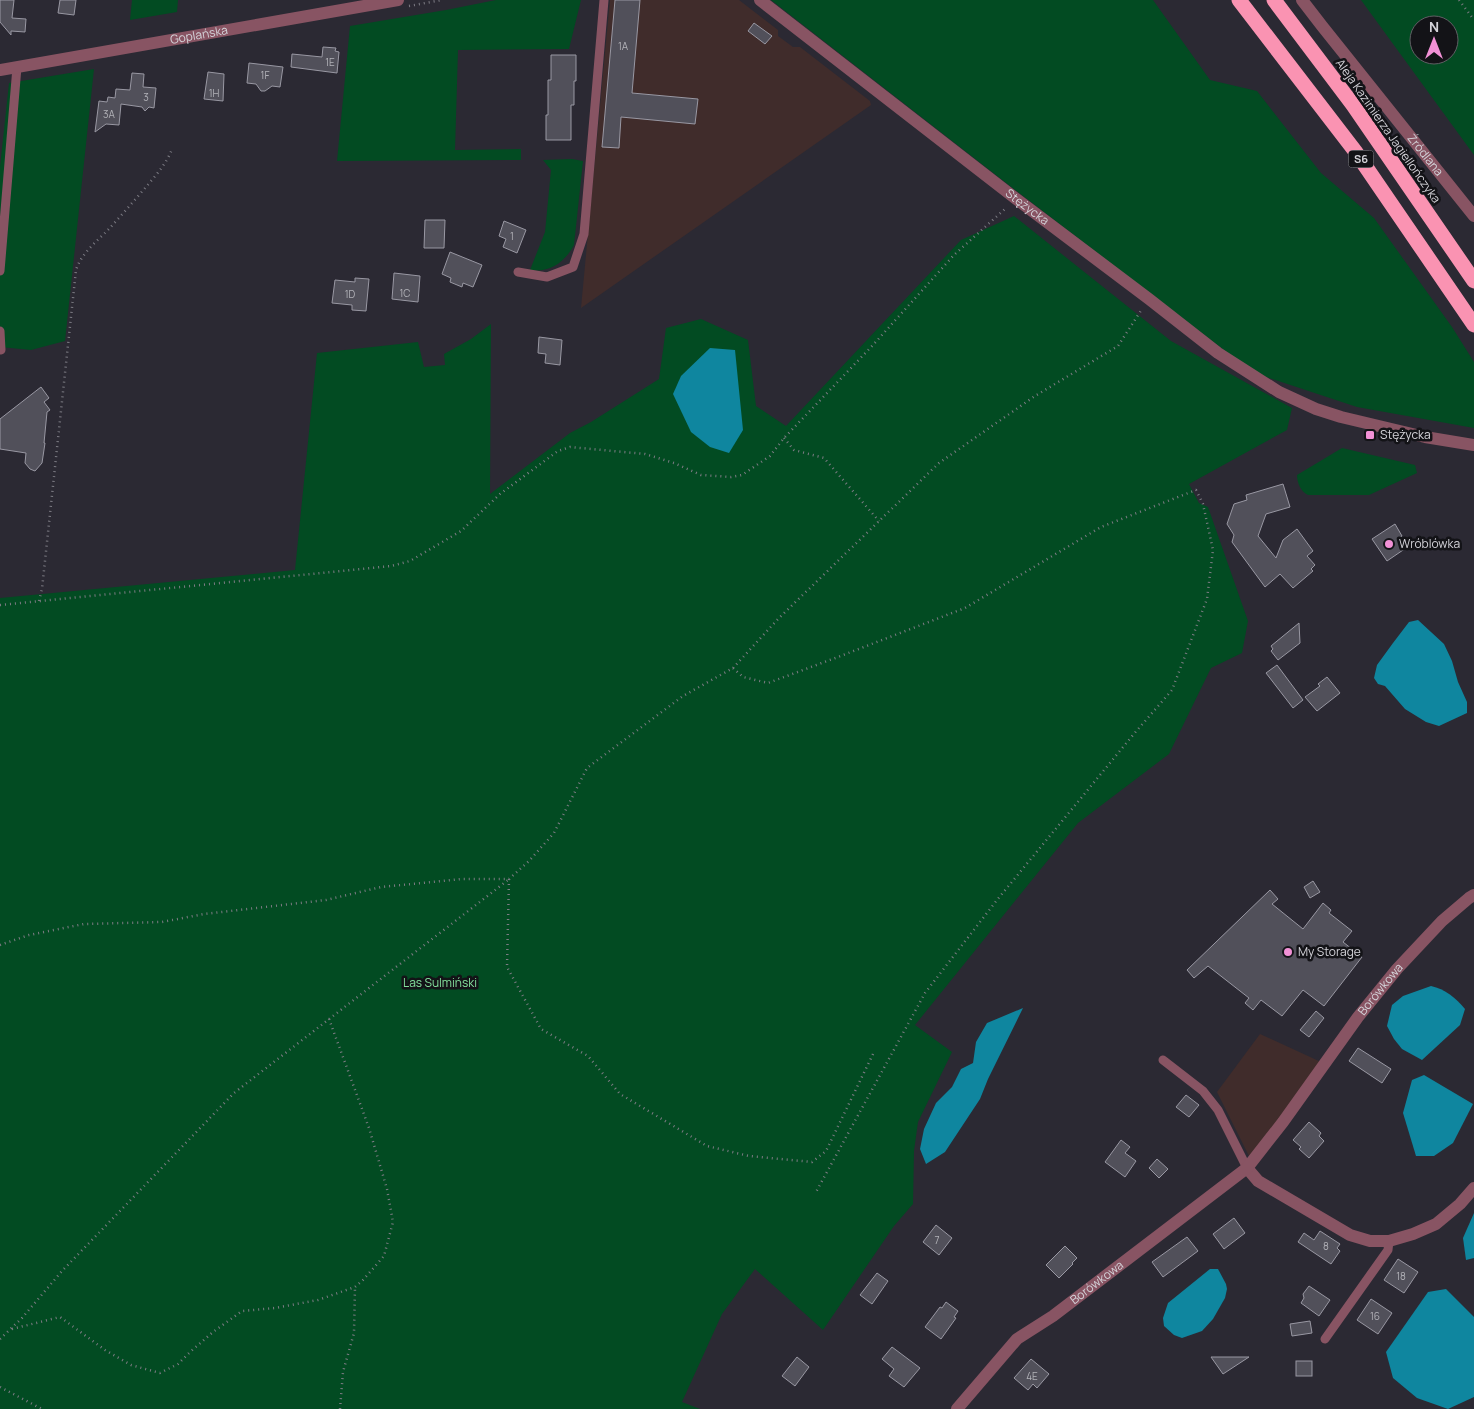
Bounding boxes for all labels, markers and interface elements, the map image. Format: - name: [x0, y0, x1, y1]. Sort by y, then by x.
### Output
- north arrow: [1409, 15, 1459, 65]
- text: N: [1429, 17, 1439, 36]
- street label: Goplańska: [169, 21, 229, 48]
- house number: 1A: [618, 39, 629, 53]
- house number: 1E: [325, 55, 335, 69]
- street label: Aleja Kazimierza Jagiellończyka: [1332, 55, 1445, 206]
- house number: 1F: [261, 68, 269, 82]
- house number: 1H: [209, 86, 220, 100]
- house number: 3: [143, 90, 149, 104]
- house number: 3A: [103, 107, 116, 121]
- street label: Źródlana: [1404, 130, 1448, 179]
- road number: S6: [1348, 150, 1374, 168]
- street label: Stężycka: [1002, 185, 1053, 229]
- house number: 1: [510, 229, 514, 243]
- house number: 1C: [399, 286, 411, 300]
- house number: 1D: [345, 287, 356, 301]
- place label: Stężycka: [1380, 426, 1431, 443]
- marker: Stężycka: [1364, 429, 1376, 441]
- place label: Wróblówka: [1399, 535, 1460, 552]
- marker: Wróblówka: [1383, 538, 1395, 550]
- place label: My Storage: [1298, 943, 1361, 960]
- marker: My Storage: [1282, 946, 1294, 958]
- street label: Borówkowa: [1354, 959, 1406, 1019]
- park label: Las Sulmiński: [403, 974, 477, 991]
- house number: 7: [934, 1233, 940, 1247]
- house number: 8: [1323, 1239, 1329, 1253]
- street label: Borówkowa: [1066, 1256, 1127, 1308]
- house number: 18: [1396, 1269, 1406, 1283]
- house number: 16: [1370, 1309, 1380, 1323]
- house number: 4E: [1026, 1369, 1038, 1383]

